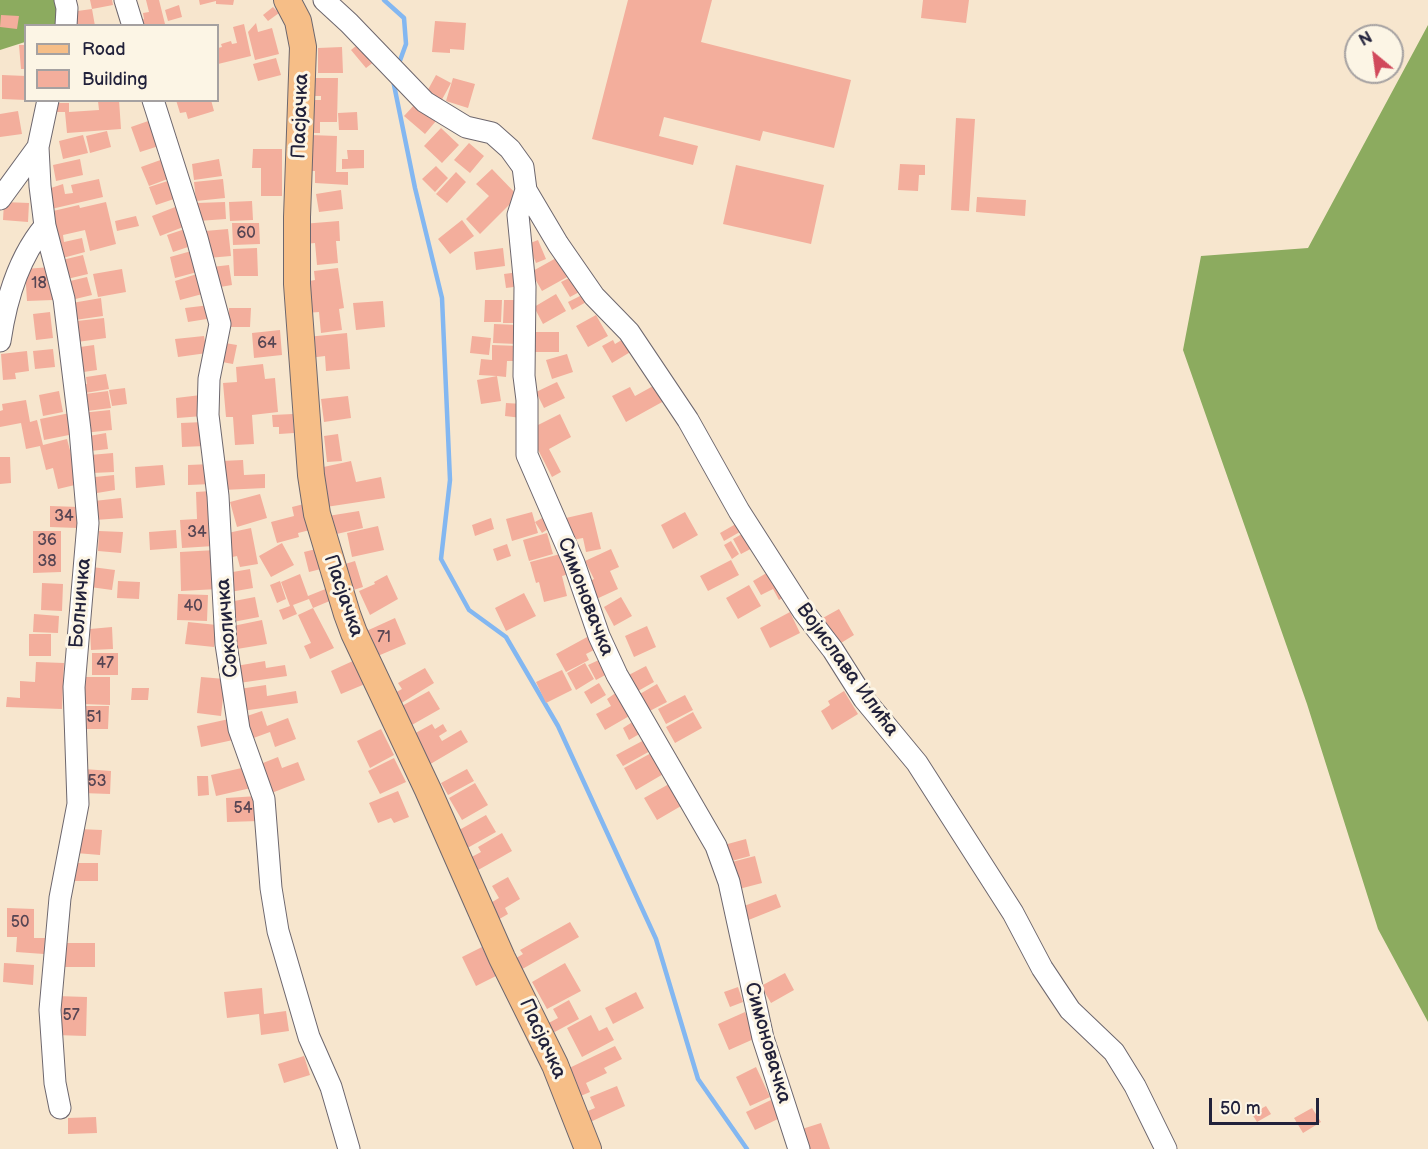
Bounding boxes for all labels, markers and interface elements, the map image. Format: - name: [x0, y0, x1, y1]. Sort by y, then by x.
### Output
- legend: [24, 24, 219, 102]
- north arrow: [1344, 24, 1404, 84]
- text: N: [1356, 28, 1376, 51]
- text: Road: [82, 39, 126, 60]
- text: Building: [82, 69, 148, 90]
- street label: Пасјачка: [288, 73, 314, 159]
- house number: 60: [236, 224, 256, 244]
- house number: 18: [31, 274, 47, 294]
- house number: 64: [257, 334, 277, 354]
- house number: 34: [54, 507, 74, 527]
- house number: 34: [187, 523, 207, 543]
- house number: 36: [37, 531, 57, 551]
- street label: Симоновачка: [551, 534, 619, 660]
- house number: 38: [37, 552, 57, 572]
- street label: Пасјачка: [318, 552, 368, 640]
- street label: Болничка: [65, 557, 97, 649]
- street label: Соколичка: [212, 577, 244, 679]
- house number: 40: [183, 597, 203, 617]
- street label: Војислава Илића: [791, 599, 903, 741]
- house number: 71: [377, 628, 391, 648]
- house number: 47: [96, 654, 114, 674]
- house number: 51: [86, 708, 102, 728]
- house number: 53: [87, 772, 107, 792]
- house number: 54: [234, 799, 252, 819]
- house number: 50: [11, 913, 29, 933]
- street label: Симоновачка: [738, 980, 796, 1106]
- street label: Пасјачка: [513, 995, 571, 1083]
- house number: 57: [62, 1006, 80, 1026]
- scale bar: [1212, 1086, 1322, 1124]
- text: 50 m: [1220, 1098, 1261, 1119]

